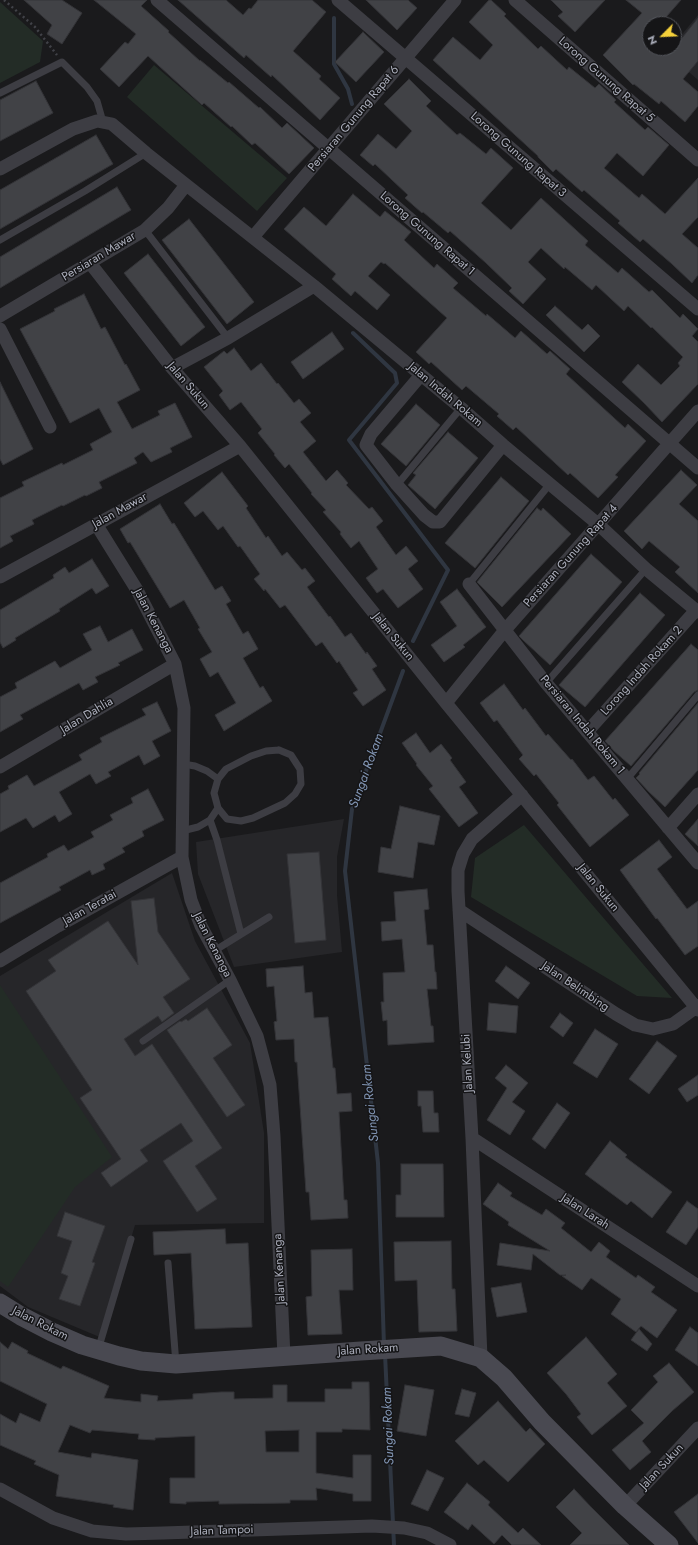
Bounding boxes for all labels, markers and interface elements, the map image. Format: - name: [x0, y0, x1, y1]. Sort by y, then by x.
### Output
- north arrow: [642, 16, 682, 56]
- text: N: [643, 33, 661, 48]
- street label: Lorong Gunung Rapat 5: [555, 34, 657, 126]
- street label: Persiaran Gunung Rapat 6: [306, 63, 402, 175]
- street label: Lorong Gunung Rapat 3: [467, 109, 569, 201]
- street label: Lorong Gunung Rapat 1: [377, 189, 477, 279]
- street label: Persiaran Mawar: [60, 229, 138, 285]
- street label: Jalan Sukun: [164, 359, 212, 413]
- street label: Jalan Indah Rokam: [405, 360, 485, 430]
- street label: Jalan Mawar: [90, 490, 150, 532]
- street label: Persiaran Gunung Rapat 4: [521, 502, 621, 610]
- street label: Jalan Kenanga: [130, 586, 176, 656]
- street label: Jalan Sukun: [369, 610, 417, 664]
- street label: Lorong Indah Rokam 2: [598, 623, 686, 719]
- street label: Persiaran Indah Rokam 1: [536, 673, 628, 777]
- street label: Jalan Dahlia: [58, 695, 116, 737]
- water label: Sungai Rokam: [346, 732, 388, 810]
- street label: Jalan Sukun: [574, 861, 622, 915]
- street label: Jalan Teratai: [61, 887, 119, 929]
- street label: Jalan Kenanga: [190, 910, 234, 980]
- street label: Jalan Belimbing: [539, 959, 611, 1015]
- street label: Jalan Kelubi: [459, 1033, 477, 1093]
- water label: Sungai Rokam: [359, 1063, 383, 1143]
- street label: Jalan Larah: [558, 1191, 612, 1233]
- street label: Jalan Kenanga: [271, 1233, 289, 1305]
- street label: Jalan Rokam: [10, 1304, 70, 1344]
- street label: Jalan Rokam: [337, 1341, 399, 1359]
- water label: Sungai Rokam: [380, 1387, 398, 1465]
- street label: Jalan Sukun: [637, 1441, 687, 1493]
- street label: Jalan Tampoi: [190, 1523, 254, 1539]

